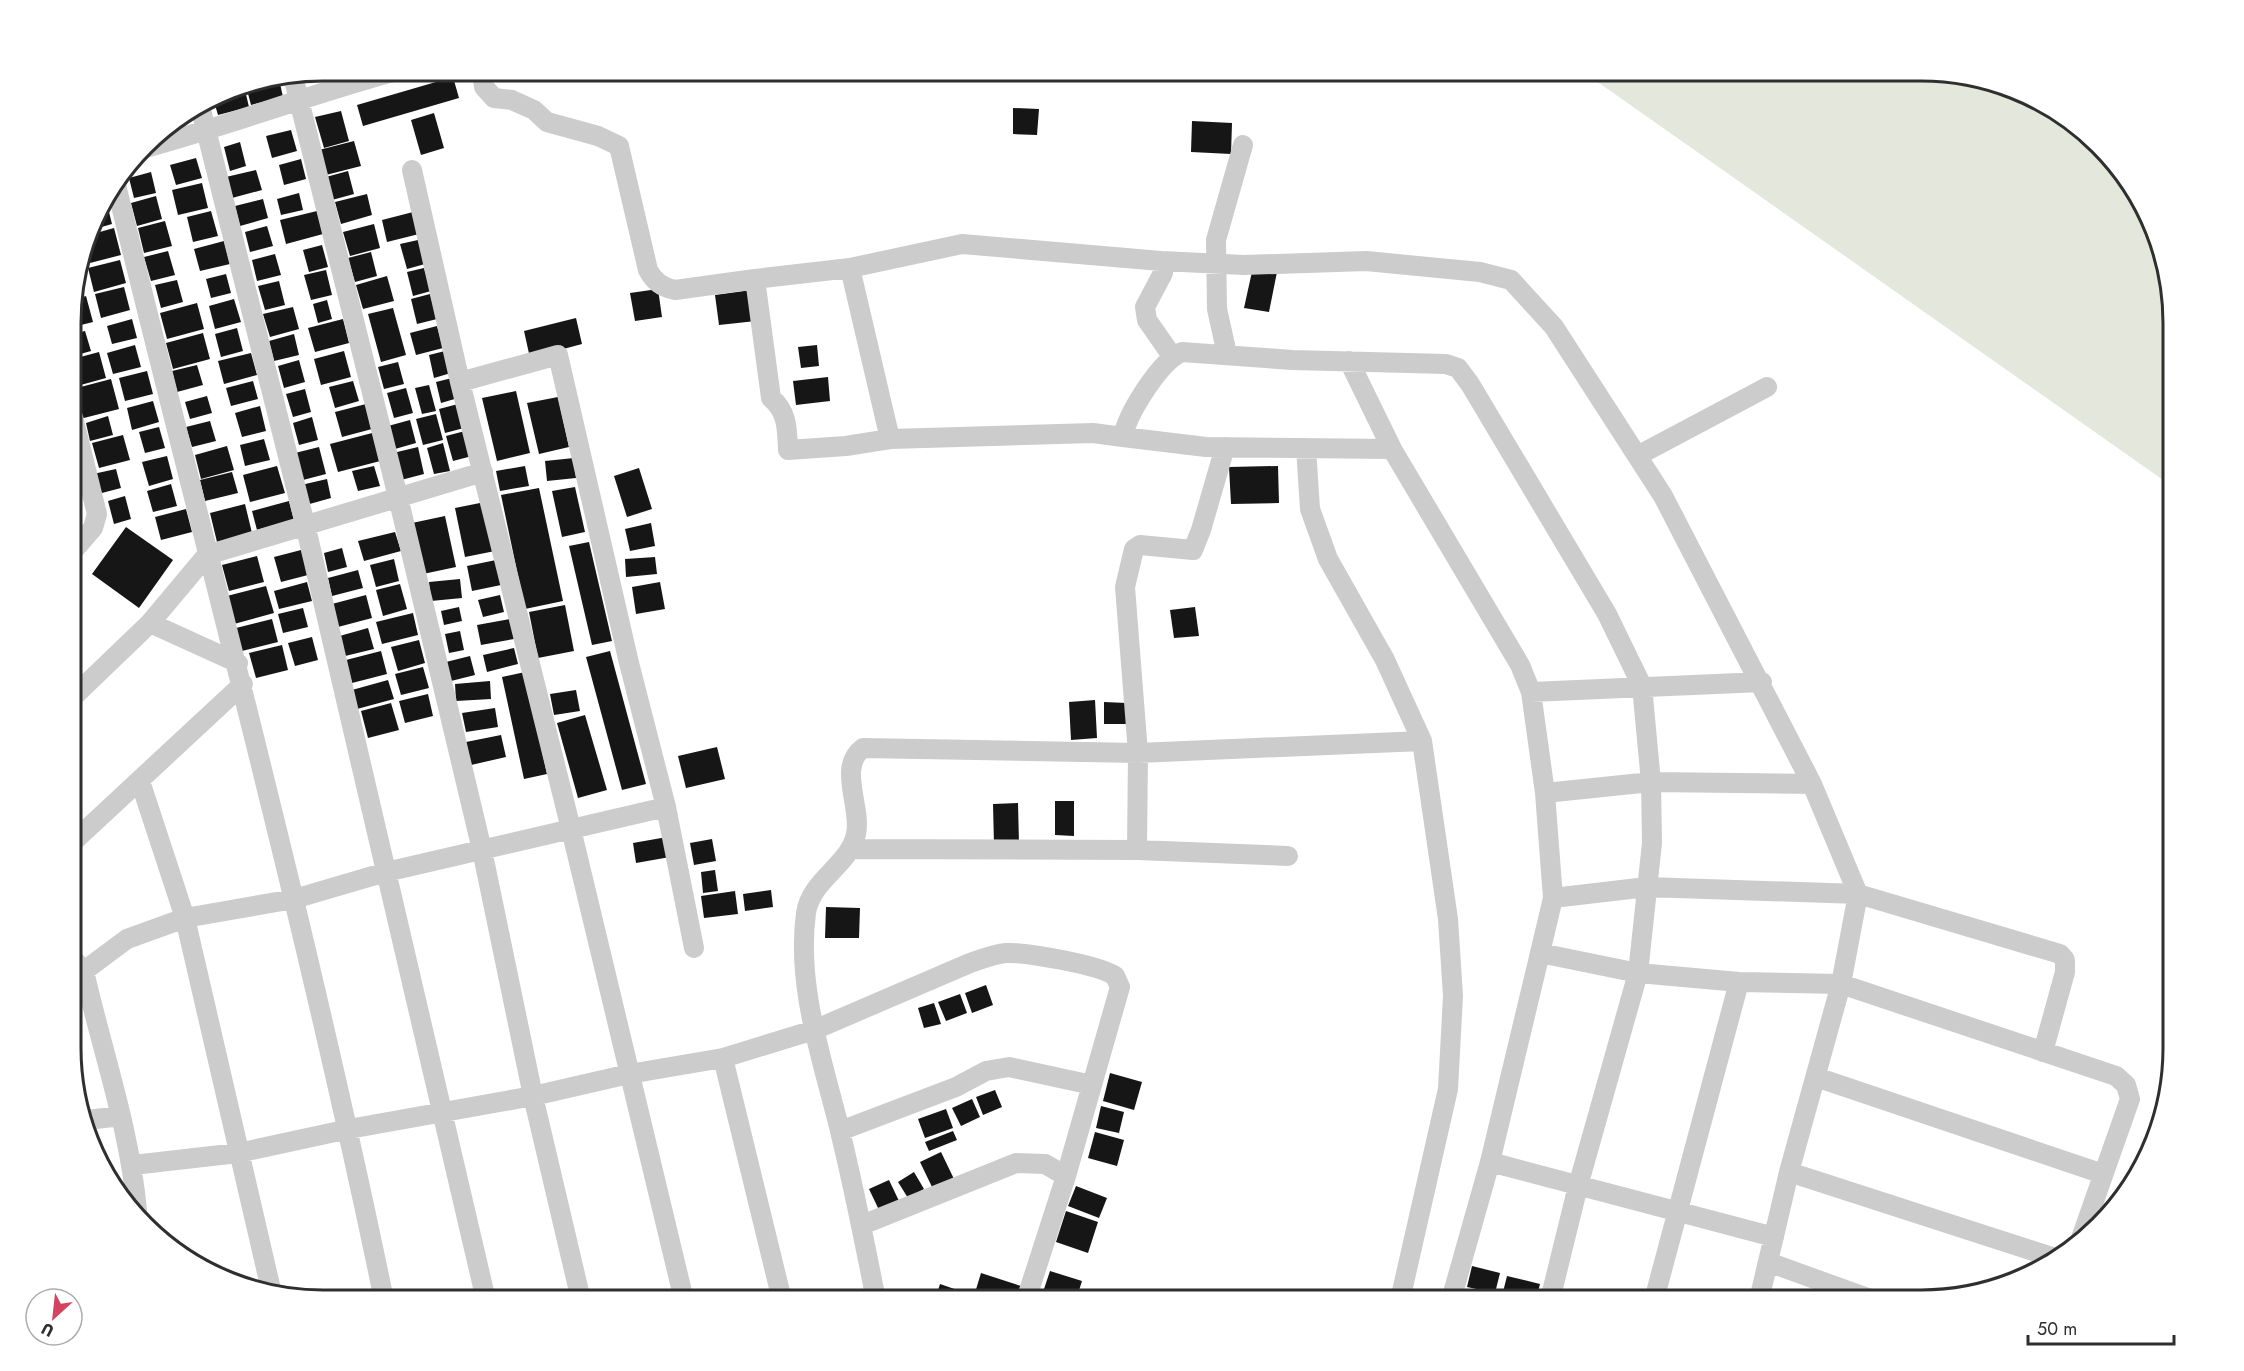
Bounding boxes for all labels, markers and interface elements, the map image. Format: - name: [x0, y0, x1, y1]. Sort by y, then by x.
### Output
- north arrow: [24, 1287, 84, 1347]
- scale bar: [2028, 1308, 2174, 1346]
- text: 50 m: [2037, 1316, 2077, 1342]
- text: U: [37, 1317, 58, 1343]

